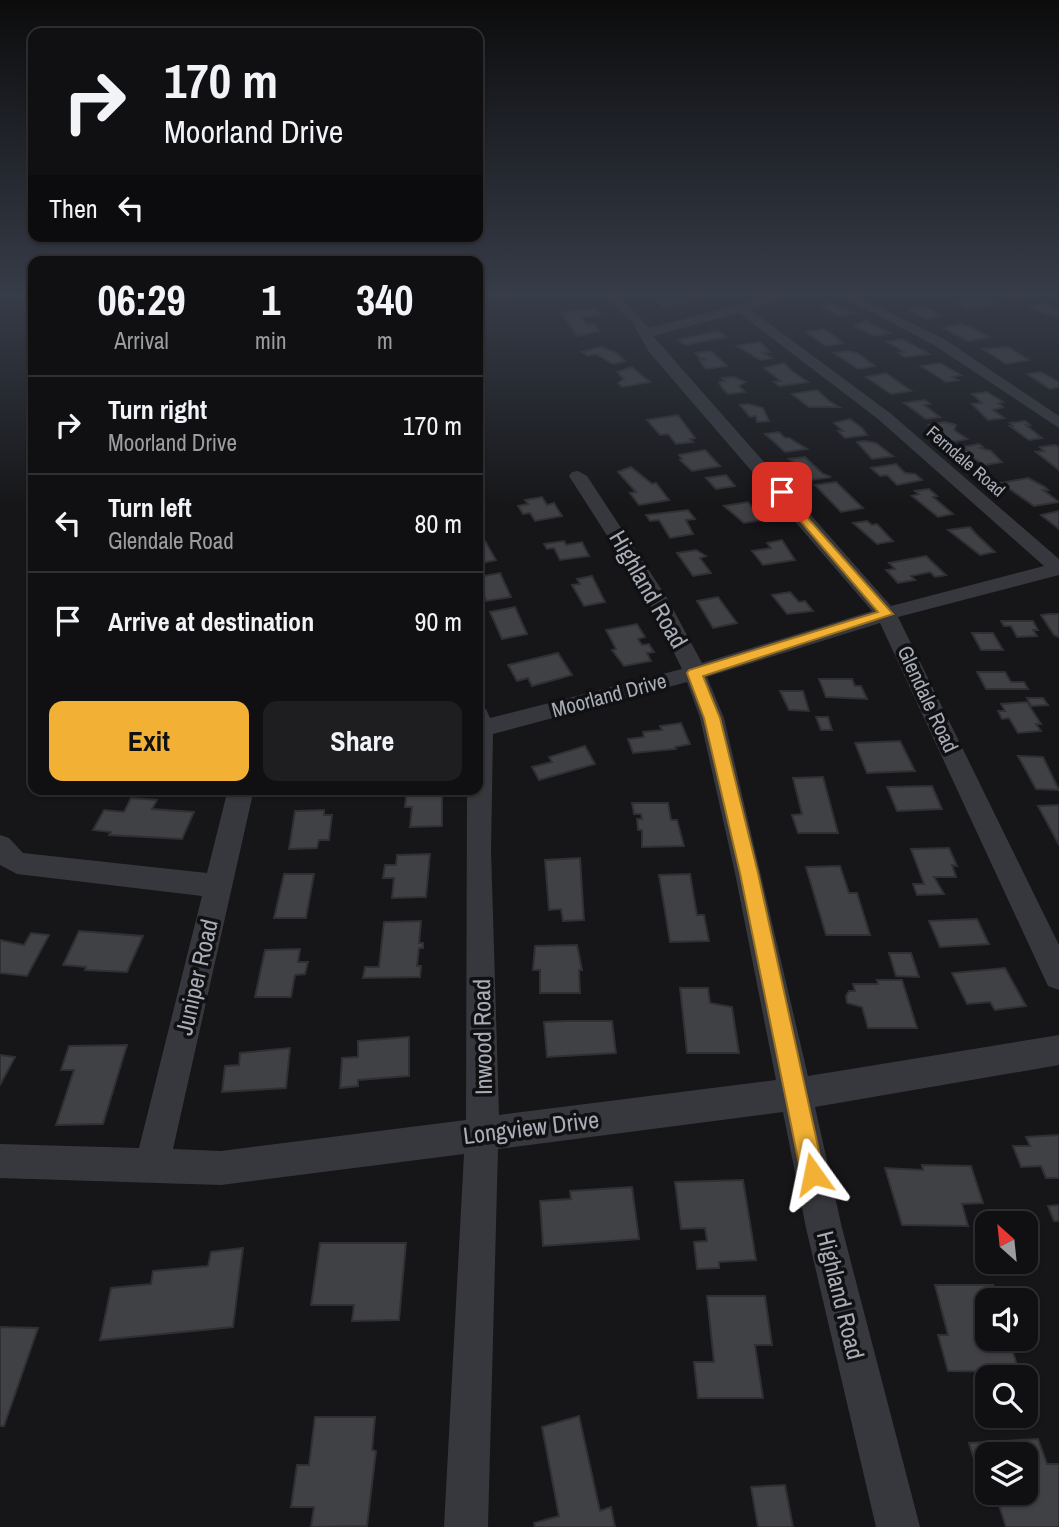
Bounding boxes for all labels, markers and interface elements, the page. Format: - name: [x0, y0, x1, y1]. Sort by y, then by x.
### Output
- text: 170 m: [164, 47, 278, 113]
- icon: right: [49, 56, 140, 147]
- text: Moorland Drive: [164, 110, 343, 153]
- icon: left: [112, 189, 150, 227]
- text: Then: [49, 191, 98, 226]
- text: 06:29: [98, 272, 186, 328]
- text: 1: [261, 272, 280, 328]
- text: 340: [356, 272, 414, 328]
- text: Arrival: [114, 325, 169, 356]
- text: min: [255, 325, 287, 356]
- text: m: [377, 325, 393, 356]
- text: Turn right: [108, 392, 207, 427]
- icon: right: [49, 406, 87, 444]
- text: 170 m: [403, 408, 462, 443]
- street label: Ferndale Road: [921, 420, 1011, 502]
- text: Moorland Drive: [108, 427, 237, 458]
- pin: [752, 462, 812, 522]
- icon: arrive: [763, 473, 801, 511]
- text: Turn left: [108, 490, 192, 525]
- icon: left: [49, 504, 87, 542]
- text: 80 m: [415, 506, 462, 541]
- street label: Highland Road: [602, 524, 696, 654]
- text: Glendale Road: [108, 525, 234, 556]
- icon: arrive: [49, 602, 87, 640]
- text: Arrive at destination: [108, 604, 314, 639]
- text: 90 m: [415, 604, 462, 639]
- street label: Glendale Road: [891, 641, 965, 757]
- street label: Moorland Drive: [548, 666, 670, 724]
- button: Exit: [49, 701, 249, 781]
- button: Share: [263, 701, 462, 781]
- street label: Juniper Road: [167, 916, 225, 1038]
- street label: Inwood Road: [465, 979, 499, 1095]
- street label: Longview Drive: [461, 1103, 601, 1151]
- position arrow: [776, 1137, 850, 1211]
- north arrow: [975, 1211, 1038, 1274]
- map controls: [975, 1211, 1038, 1505]
- street label: Highland Road: [810, 1227, 872, 1363]
- button: sound: [975, 1288, 1038, 1351]
- button: search: [975, 1365, 1038, 1428]
- button: layers: [975, 1442, 1038, 1505]

